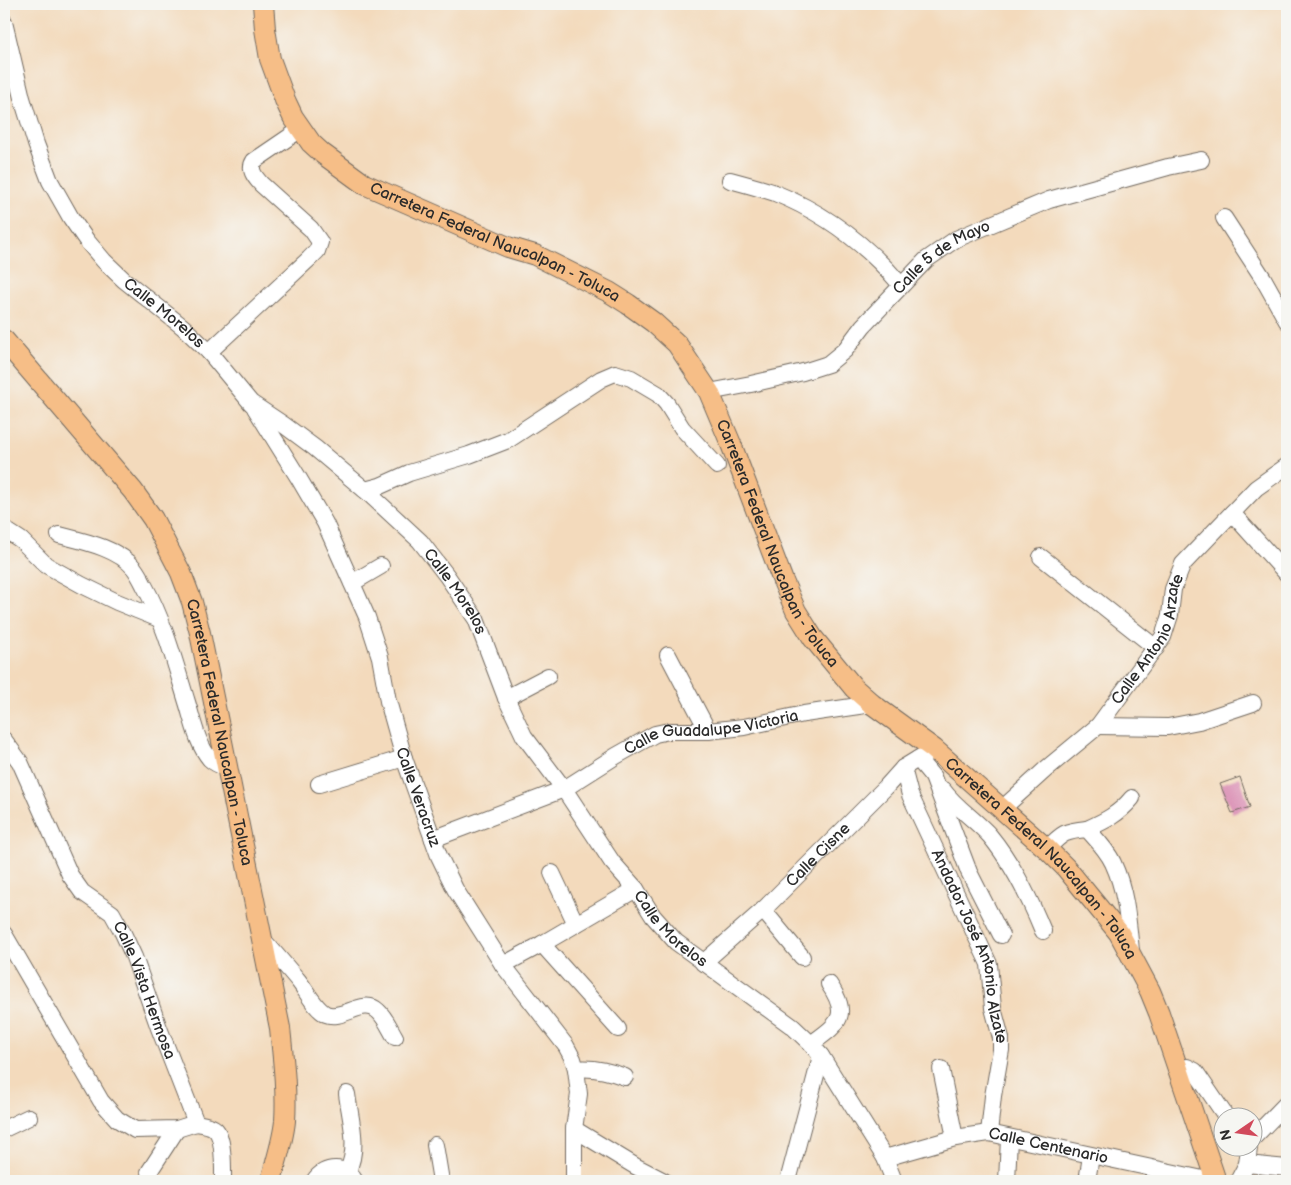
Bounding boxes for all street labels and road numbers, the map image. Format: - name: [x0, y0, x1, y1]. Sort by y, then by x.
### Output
- street label: Carretera Federal Naucalpan - Toluca: [367, 178, 624, 306]
- street label: Calle 5 de Mayo: [889, 216, 993, 298]
- street label: Calle Morelos: [120, 274, 209, 352]
- street label: Carretera Federal Naucalpan - Toluca: [712, 417, 843, 671]
- street label: Calle Morelos: [420, 545, 490, 637]
- street label: Calle Antonio Arzate: [1107, 570, 1188, 708]
- street label: Carretera Federal Naucalpan - Toluca: [182, 597, 256, 867]
- street label: Calle Guadalupe Victoria: [621, 706, 800, 759]
- street label: Calle Veracruz: [392, 745, 445, 850]
- street label: Carretera Federal Naucalpan - Toluca: [941, 754, 1141, 962]
- street label: Calle Cisne: [782, 818, 855, 891]
- street label: Andador José Antonio Alzate: [927, 846, 1011, 1044]
- street label: Calle Morelos: [630, 887, 711, 971]
- street label: Calle Vista Hermosa: [109, 918, 180, 1062]
- street label: Calle Centenario: [987, 1124, 1110, 1168]

